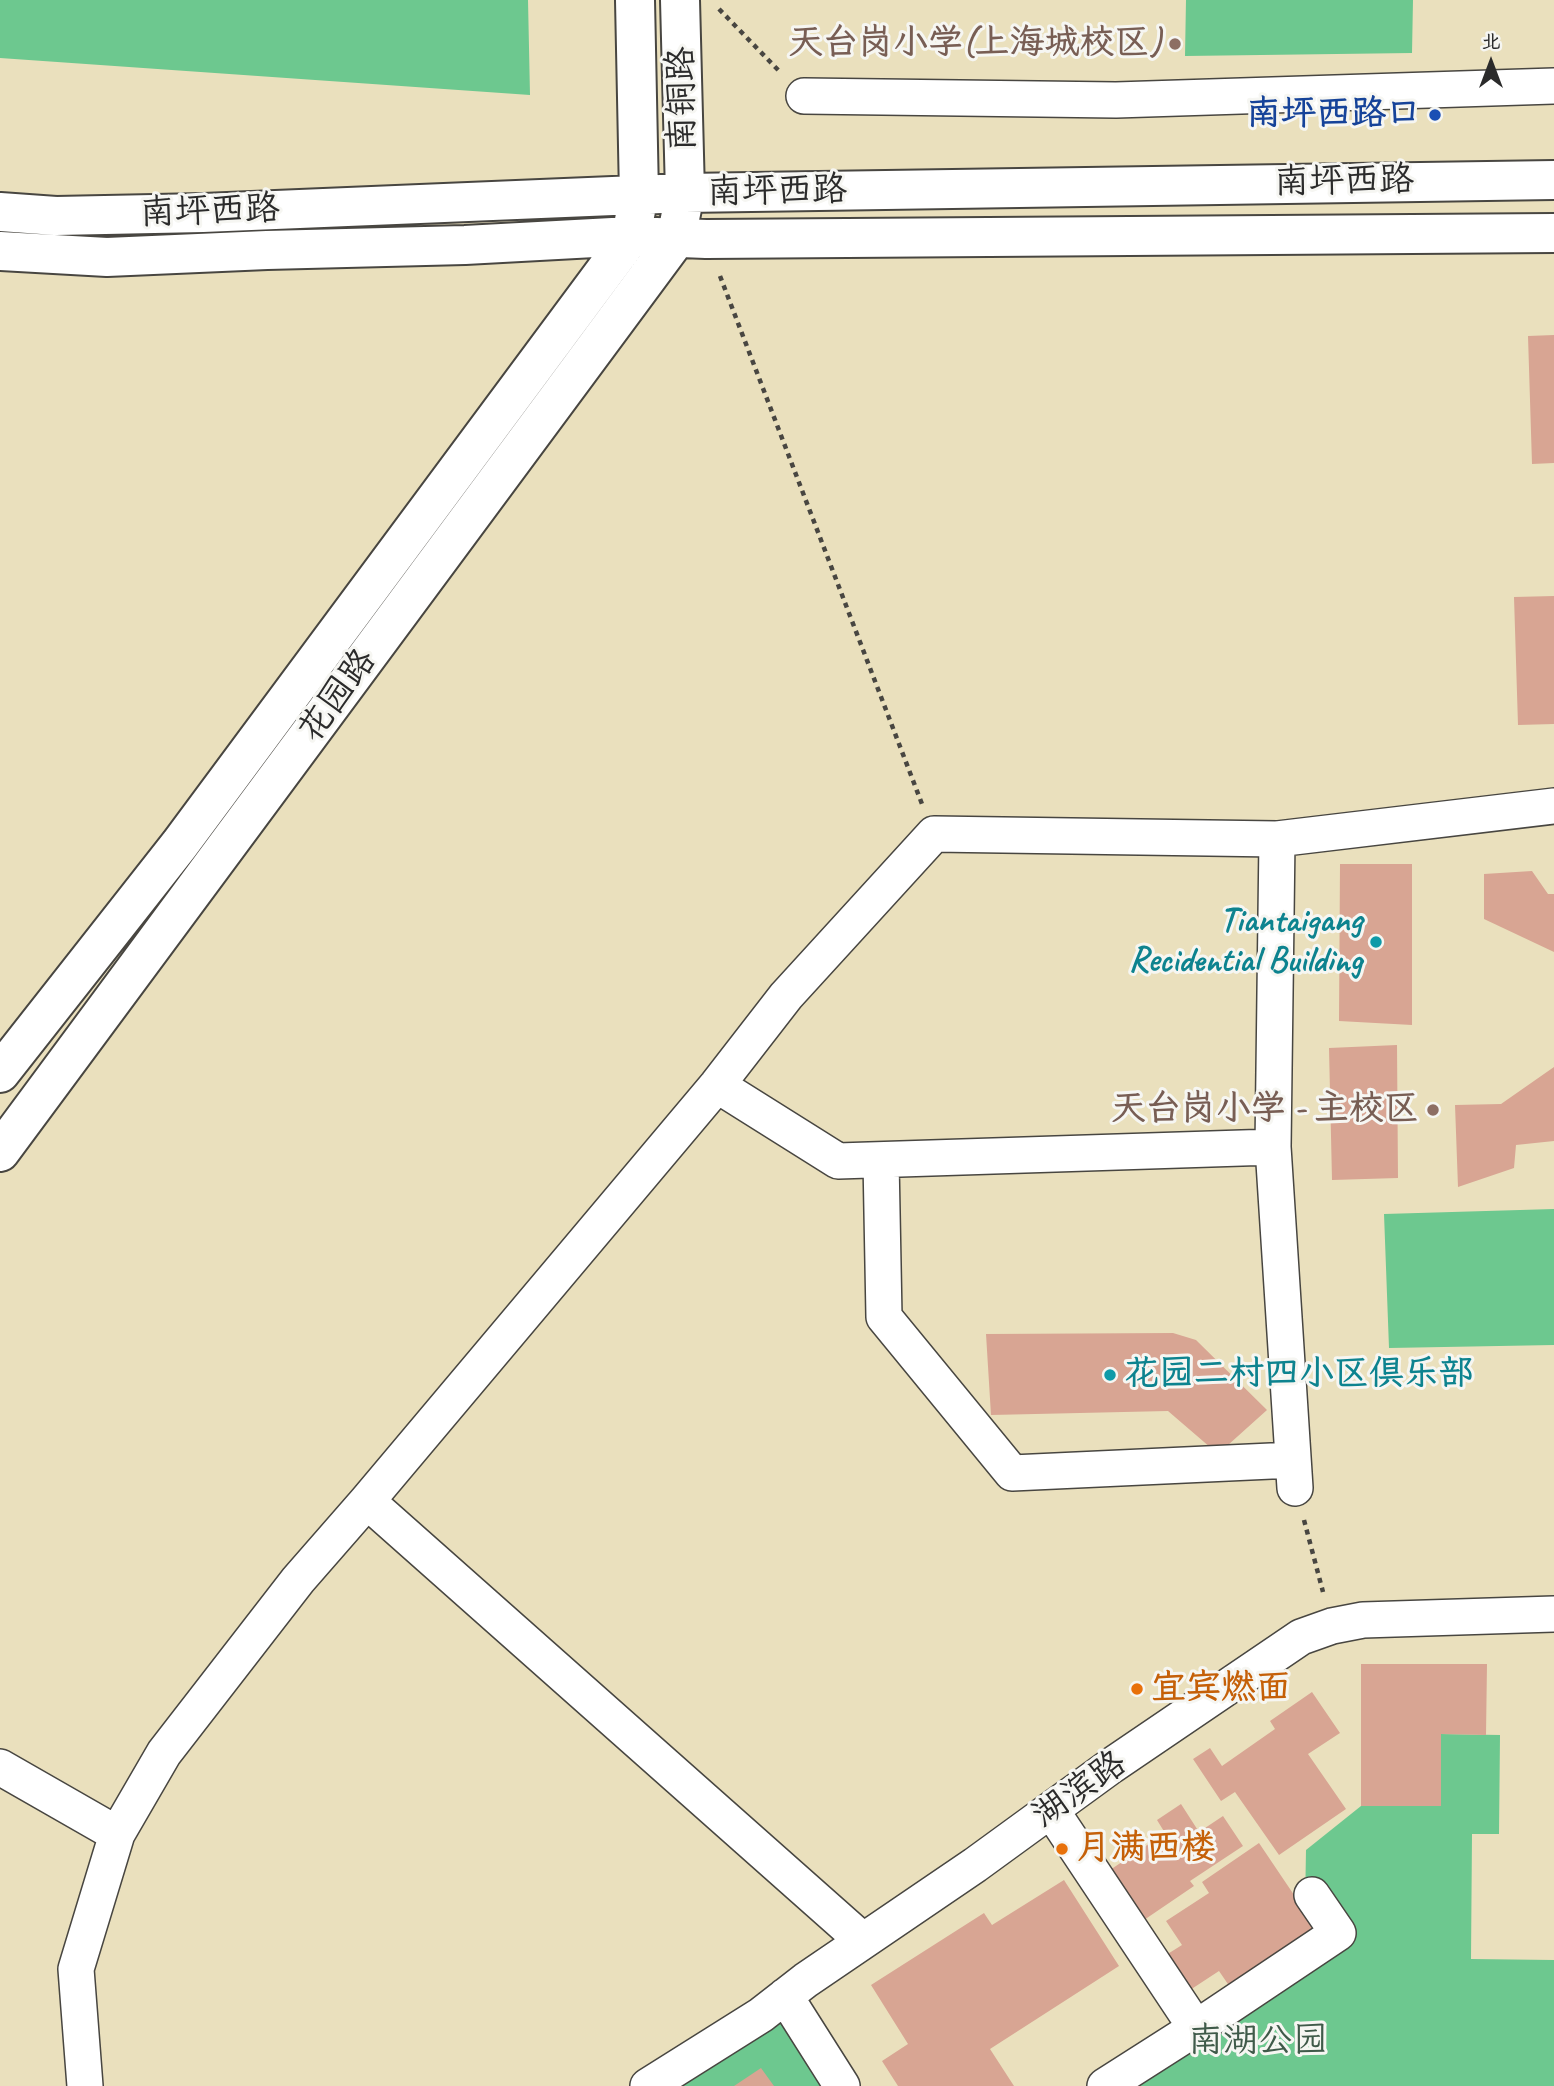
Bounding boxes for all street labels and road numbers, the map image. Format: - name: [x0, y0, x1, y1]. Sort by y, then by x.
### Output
- street label: 南铜路: [661, 46, 705, 152]
- street label: 南坪西路: [1274, 160, 1414, 204]
- street label: 南坪西路: [707, 170, 847, 214]
- street label: 南坪西路: [139, 189, 281, 235]
- street label: 花园路: [290, 641, 386, 751]
- street label: 湖滨路: [1025, 1743, 1135, 1837]

